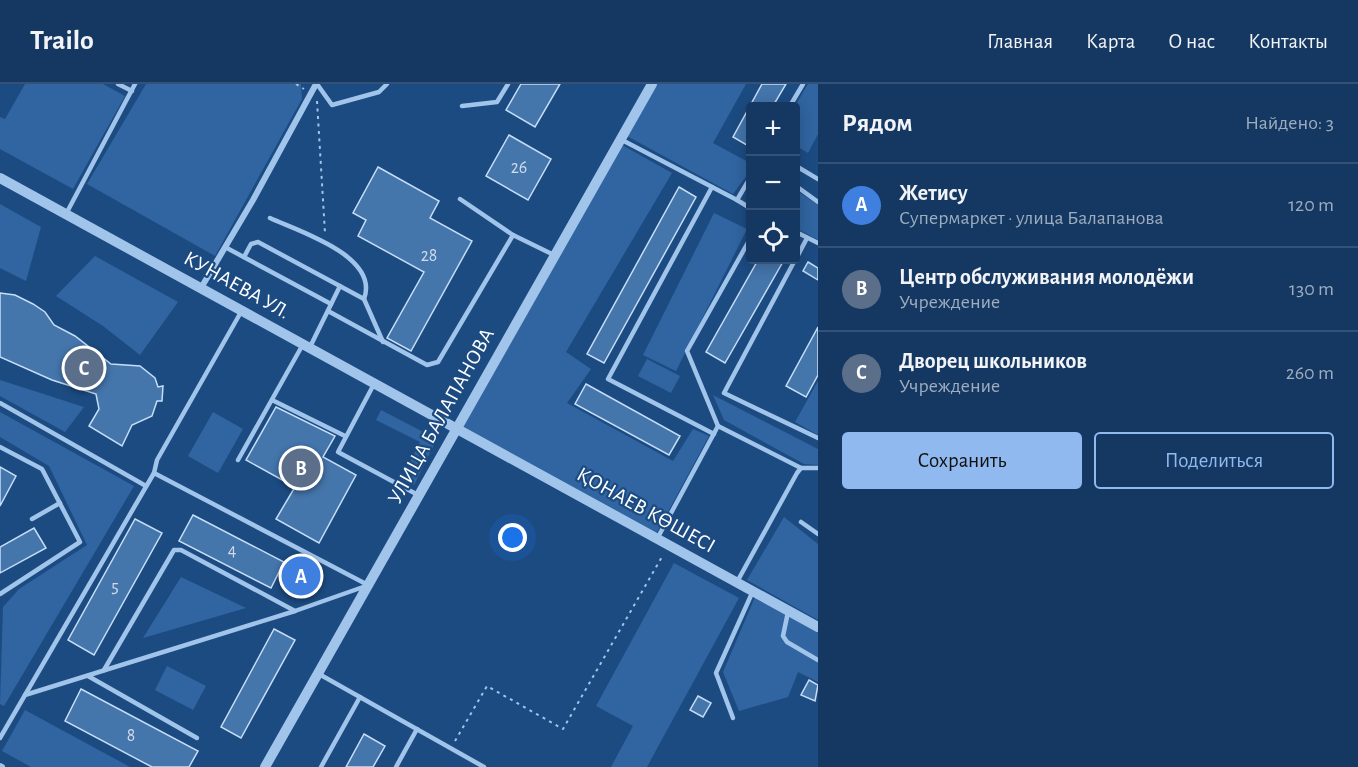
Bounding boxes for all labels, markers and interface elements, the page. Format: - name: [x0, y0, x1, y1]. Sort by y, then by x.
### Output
- text: Trailo: [30, 27, 94, 55]
- text: Главная: [987, 31, 1053, 52]
- text: Карта: [1086, 31, 1135, 52]
- text: О нас: [1168, 31, 1215, 52]
- text: Контакты: [1248, 31, 1328, 52]
- map controls: [746, 102, 800, 264]
- button: +: [746, 102, 800, 156]
- text: Рядом: [842, 110, 913, 136]
- text: Найдено: 3: [1245, 113, 1334, 133]
- button: −: [746, 156, 800, 210]
- house number: 26: [511, 159, 527, 177]
- text: Жетису: [899, 182, 968, 204]
- text: A: [856, 195, 868, 215]
- text: 120 m: [1288, 195, 1334, 215]
- text: Супермаркет · улица Балапанова: [899, 208, 1164, 228]
- button: locate: [746, 210, 800, 264]
- street label: КУНАЕВА УЛ.: [180, 247, 294, 323]
- house number: 28: [421, 247, 437, 265]
- text: Центр обслуживания молодёжи: [899, 266, 1194, 288]
- text: B: [856, 279, 867, 299]
- text: 130 m: [1289, 279, 1334, 299]
- text: Учреждение: [899, 292, 1000, 312]
- street label: УЛИЦА БАЛАПАНОВА: [384, 325, 498, 507]
- pin: C: [64, 346, 104, 390]
- text: Дворец школьников: [899, 350, 1087, 372]
- text: C: [856, 363, 867, 383]
- text: 260 m: [1286, 363, 1334, 383]
- text: Учреждение: [899, 376, 1000, 396]
- button: Сохранить: [842, 432, 1082, 489]
- button: Поделиться: [1094, 432, 1334, 489]
- pin: B: [282, 446, 320, 490]
- street label: ҚОНАЕВ КӨШЕСІ: [573, 463, 719, 557]
- your location: [498, 523, 527, 552]
- house number: 4: [228, 542, 237, 560]
- pin: A: [282, 554, 320, 598]
- house number: 5: [111, 578, 119, 596]
- house number: 8: [127, 727, 135, 745]

